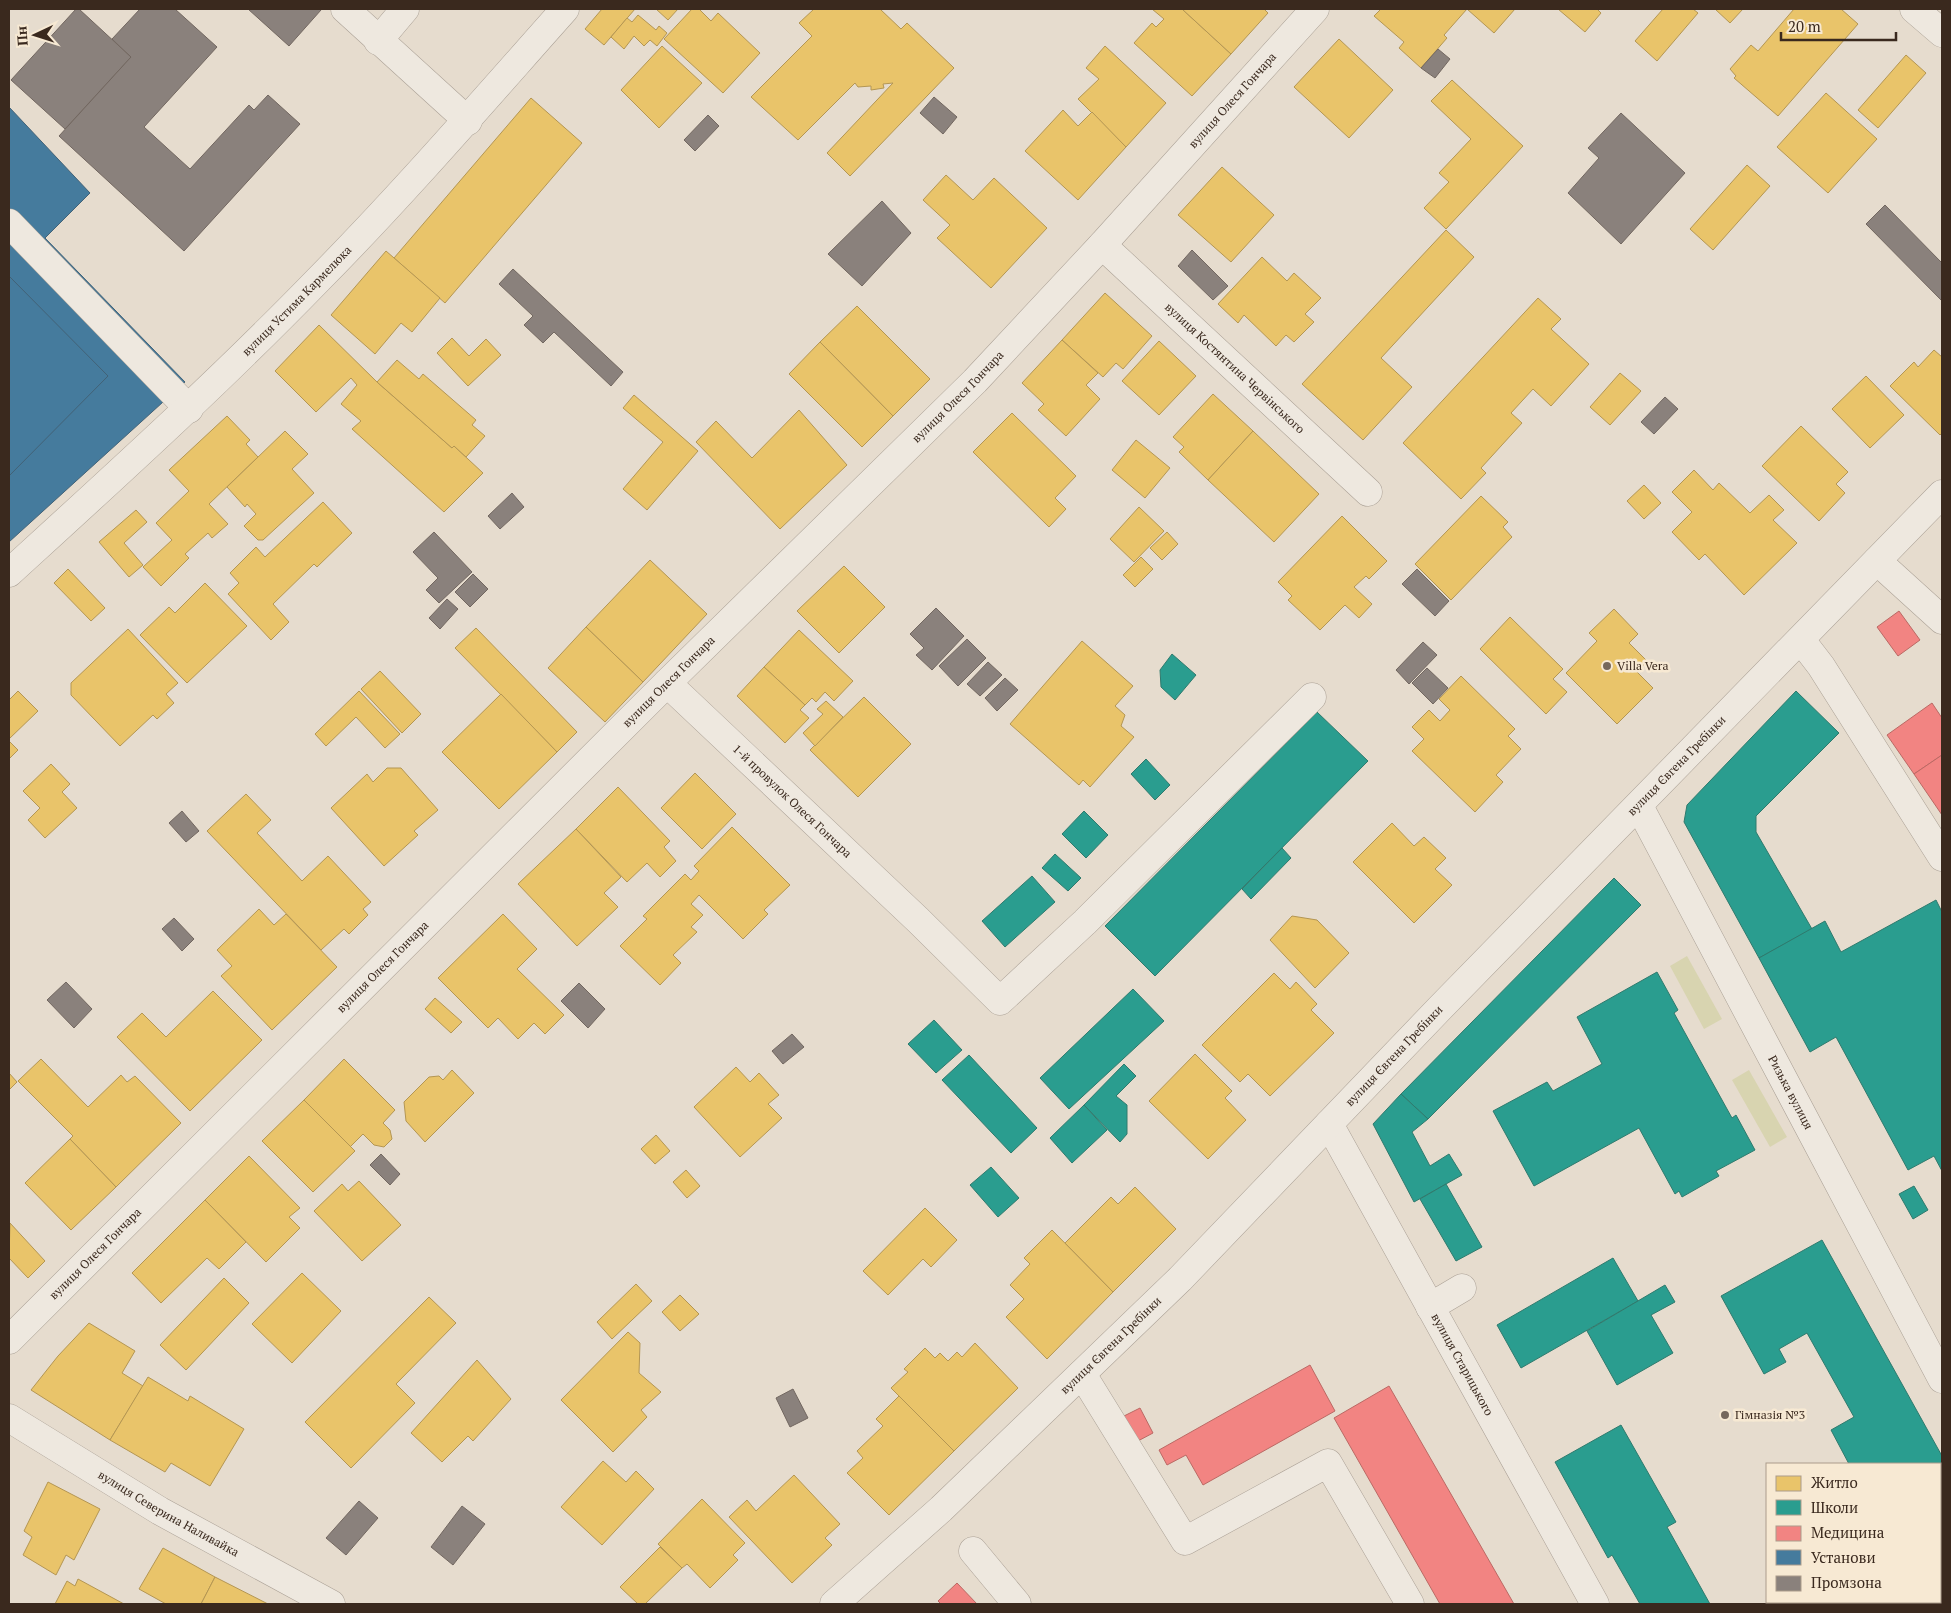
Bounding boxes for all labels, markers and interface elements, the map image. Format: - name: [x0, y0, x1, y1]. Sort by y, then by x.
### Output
- north arrow: [10, 10, 60, 60]
- scale bar: [1781, 10, 1896, 42]
- text: 20 m: [1788, 16, 1821, 36]
- text: Пн: [11, 25, 32, 47]
- street label: вулиця Олеся Гончара: [1185, 49, 1279, 151]
- street label: вулиця Устима Кармелюка: [239, 242, 354, 359]
- street label: вулиця Костянтина Червінського: [1162, 299, 1308, 437]
- street label: вулиця Олеся Гончара: [909, 347, 1007, 446]
- street label: вулиця Олеся Гончара: [619, 632, 718, 730]
- place label: Villa Vera: [1617, 658, 1669, 673]
- marker: Villa Vera: [1601, 660, 1613, 672]
- street label: вулиця Євгена Гребінки: [1624, 712, 1729, 819]
- street label: 1-й провулок Олеся Гончара: [730, 741, 855, 861]
- street label: вулиця Олеся Гончара: [333, 918, 431, 1016]
- street label: вулиця Євгена Гребінки: [1342, 1002, 1446, 1109]
- street label: Ризька вулиця: [1765, 1053, 1817, 1132]
- street label: вулиця Олеся Гончара: [46, 1204, 144, 1302]
- street label: вулиця Євгена Гребінки: [1057, 1293, 1164, 1397]
- street label: вулиця Старицького: [1428, 1311, 1497, 1418]
- place label: Гімназія №3: [1735, 1407, 1805, 1422]
- marker: Гімназія №3: [1719, 1409, 1731, 1421]
- legend: [1766, 1463, 1941, 1603]
- street label: вулиця Северина Наливайка: [96, 1467, 242, 1560]
- text: Житло: [1811, 1472, 1858, 1492]
- text: Школи: [1811, 1497, 1858, 1517]
- text: Медицина: [1811, 1522, 1885, 1542]
- text: Установи: [1811, 1547, 1876, 1567]
- text: Промзона: [1811, 1572, 1882, 1592]

